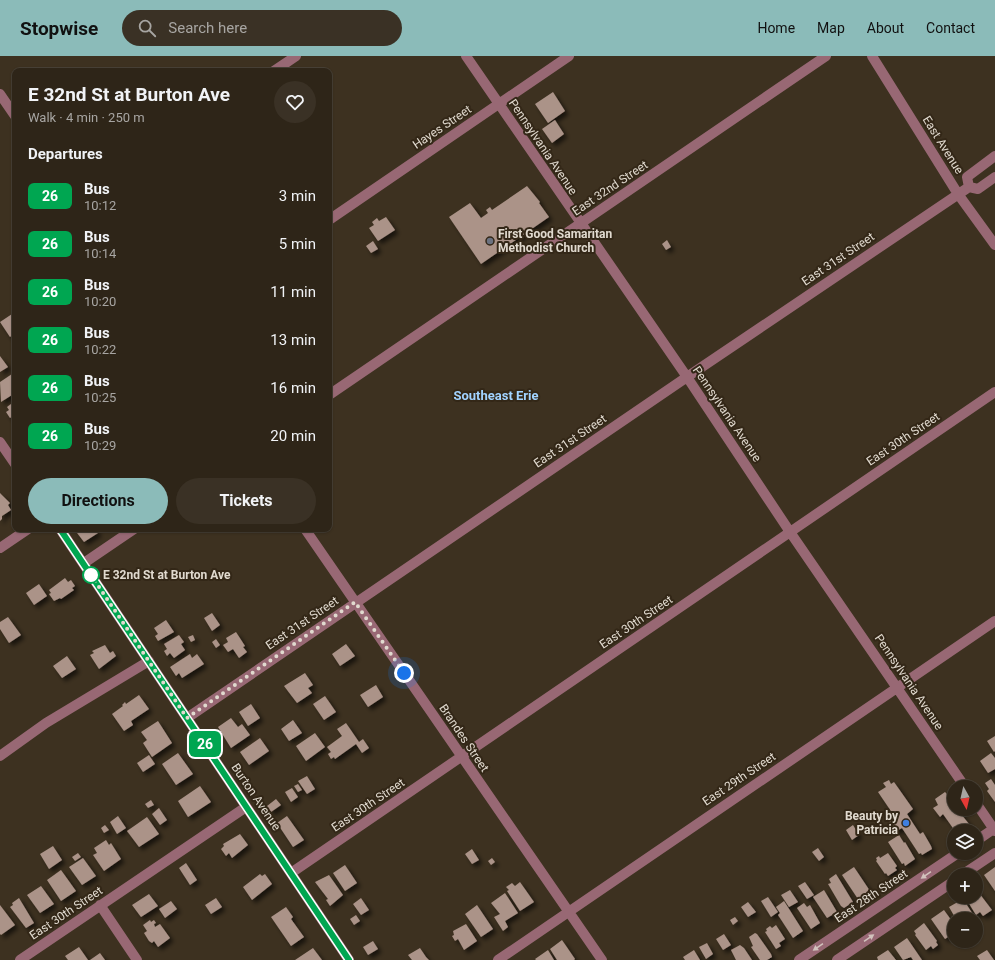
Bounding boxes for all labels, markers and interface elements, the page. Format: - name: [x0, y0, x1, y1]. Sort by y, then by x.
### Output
- search box: [122, 10, 402, 46]
- text: Stopwise: [20, 17, 98, 40]
- icon: search: [136, 17, 158, 39]
- text: Search here: [168, 19, 247, 37]
- text: Home: [757, 20, 795, 36]
- text: Map: [817, 20, 845, 36]
- text: About: [867, 20, 904, 36]
- text: Contact: [926, 20, 975, 36]
- button: heart: [274, 81, 316, 123]
- text: E 32nd St at Burton Ave: [28, 83, 230, 106]
- street label: Pennsylvania Avenue: [506, 96, 580, 198]
- street label: Hayes Street: [410, 102, 474, 152]
- text: Walk · 4 min · 250 m: [28, 110, 145, 125]
- street label: East Avenue: [920, 113, 966, 177]
- text: Departures: [28, 145, 103, 163]
- street label: East 32nd Street: [570, 158, 650, 218]
- text: Bus: [84, 180, 110, 198]
- text: 3 min: [279, 187, 316, 205]
- text: 26: [42, 188, 58, 204]
- text: 10:12: [84, 198, 116, 213]
- place label: First Good Samaritan Methodist Church: [498, 227, 613, 255]
- text: Bus: [84, 228, 110, 246]
- street label: East 31st Street: [799, 229, 877, 288]
- text: 5 min: [279, 235, 316, 253]
- text: 26: [42, 236, 58, 252]
- marker: First Good Samaritan Methodist Church: [485, 236, 495, 246]
- text: 10:14: [84, 246, 116, 261]
- text: Bus: [84, 276, 110, 294]
- text: 11 min: [270, 283, 316, 301]
- text: 26: [42, 284, 58, 300]
- text: 10:20: [84, 294, 116, 309]
- text: Bus: [84, 324, 110, 342]
- text: 13 min: [270, 331, 316, 349]
- text: 26: [42, 332, 58, 348]
- text: 10:22: [84, 342, 116, 357]
- street label: Pennsylvania Avenue: [690, 363, 764, 465]
- text: Bus: [84, 372, 110, 390]
- text: 16 min: [270, 379, 316, 397]
- text: 26: [42, 380, 58, 396]
- district label: Southeast Erie: [453, 388, 539, 403]
- text: 10:25: [84, 390, 116, 405]
- street label: East 30th Street: [864, 409, 942, 469]
- street label: East 31st Street: [531, 411, 609, 470]
- text: Bus: [84, 420, 110, 438]
- text: 20 min: [270, 427, 316, 445]
- text: 26: [42, 428, 58, 444]
- text: 10:29: [84, 438, 116, 453]
- button: Directions: [28, 478, 168, 524]
- button: Tickets: [176, 478, 316, 524]
- marker: E 32nd St at Burton Ave: [82, 566, 100, 584]
- place label: E 32nd St at Burton Ave: [103, 568, 231, 582]
- street label: East 30th Street: [597, 592, 675, 652]
- street label: East 31st Street: [263, 593, 341, 652]
- street label: Pennsylvania Avenue: [872, 631, 946, 733]
- your location: [394, 663, 414, 683]
- street label: Brandes Street: [436, 702, 492, 774]
- line badge: 26: [187, 731, 223, 757]
- text: 26: [197, 736, 213, 752]
- street label: East 29th Street: [700, 749, 778, 809]
- street label: Burton Avenue: [228, 761, 284, 833]
- street label: East 30th Street: [329, 775, 407, 835]
- north arrow: [947, 780, 983, 816]
- map controls: [947, 780, 983, 948]
- place label: Beauty by Patricia: [845, 809, 899, 837]
- marker: Beauty by Patricia: [901, 818, 911, 828]
- button: layers: [947, 824, 983, 860]
- street label: East 28th Street: [832, 866, 910, 926]
- button: +: [947, 868, 983, 904]
- one-way arrow: [920, 871, 931, 879]
- street label: East 30th Street: [27, 883, 105, 943]
- button: −: [947, 912, 983, 948]
- one-way arrow: [864, 934, 874, 942]
- one-way arrow: [812, 944, 824, 951]

